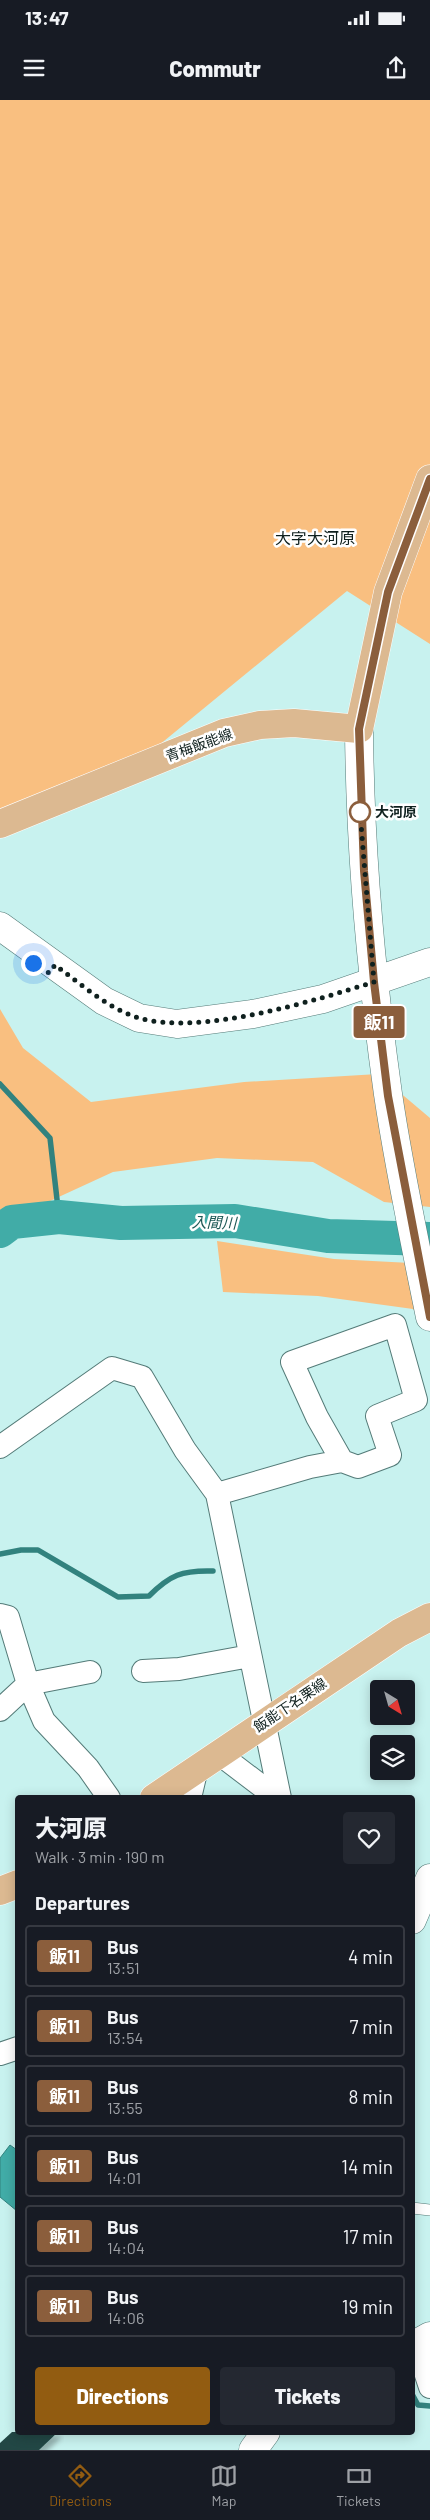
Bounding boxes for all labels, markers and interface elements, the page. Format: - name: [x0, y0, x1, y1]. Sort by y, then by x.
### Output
- text: 13:47: [25, 6, 68, 29]
- icon: menu: [20, 54, 48, 82]
- icon: share: [382, 54, 410, 82]
- text: Commutr: [169, 55, 261, 81]
- district label: 大字大河原: [275, 528, 355, 547]
- street label: 青梅飯能線: [163, 725, 235, 764]
- marker: 大河原: [349, 801, 371, 823]
- place label: 大河原: [375, 803, 417, 820]
- your location: [21, 951, 46, 976]
- line badge: 飯11: [350, 1006, 408, 1038]
- text: 飯11: [364, 1011, 394, 1033]
- water label: 入間川: [191, 1213, 239, 1231]
- street label: 飯能下名栗線: [250, 1674, 329, 1735]
- north arrow: [370, 1680, 415, 1725]
- map controls: [370, 1680, 415, 1780]
- button: layers: [370, 1735, 415, 1780]
- button: heart: [343, 1812, 395, 1864]
- text: 大河原: [35, 1813, 107, 1842]
- text: Walk · 3 min · 190 m: [35, 1847, 164, 1866]
- text: Departures: [35, 1891, 130, 1914]
- text: Bus: [107, 1935, 139, 1958]
- text: 飯11: [49, 1945, 80, 1967]
- text: 4 min: [348, 1945, 393, 1968]
- text: 13:51: [107, 1958, 140, 1977]
- text: Bus: [107, 2005, 139, 2028]
- text: 飯11: [49, 2015, 80, 2037]
- text: 7 min: [349, 2015, 393, 2038]
- text: 13:54: [107, 2028, 143, 2047]
- text: Bus: [107, 2075, 139, 2098]
- text: 飯11: [49, 2085, 80, 2107]
- text: 8 min: [349, 2085, 393, 2108]
- text: 13:55: [107, 2098, 143, 2117]
- text: Bus: [107, 2145, 139, 2168]
- text: 飯11: [49, 2155, 80, 2177]
- text: 14 min: [341, 2155, 393, 2178]
- text: 14:01: [107, 2168, 141, 2187]
- text: Bus: [107, 2215, 139, 2238]
- text: 飯11: [49, 2225, 80, 2247]
- text: 17 min: [343, 2225, 393, 2248]
- text: 14:04: [107, 2238, 145, 2257]
- text: Bus: [107, 2285, 139, 2308]
- text: 飯11: [49, 2295, 80, 2317]
- text: 19 min: [342, 2295, 393, 2318]
- text: 14:06: [107, 2308, 144, 2327]
- button: Directions: [35, 2367, 210, 2425]
- button: Tickets: [220, 2367, 395, 2425]
- tab: Directions: [49, 2462, 112, 2509]
- tab: Map: [210, 2462, 238, 2509]
- tab: Tickets: [336, 2462, 381, 2509]

